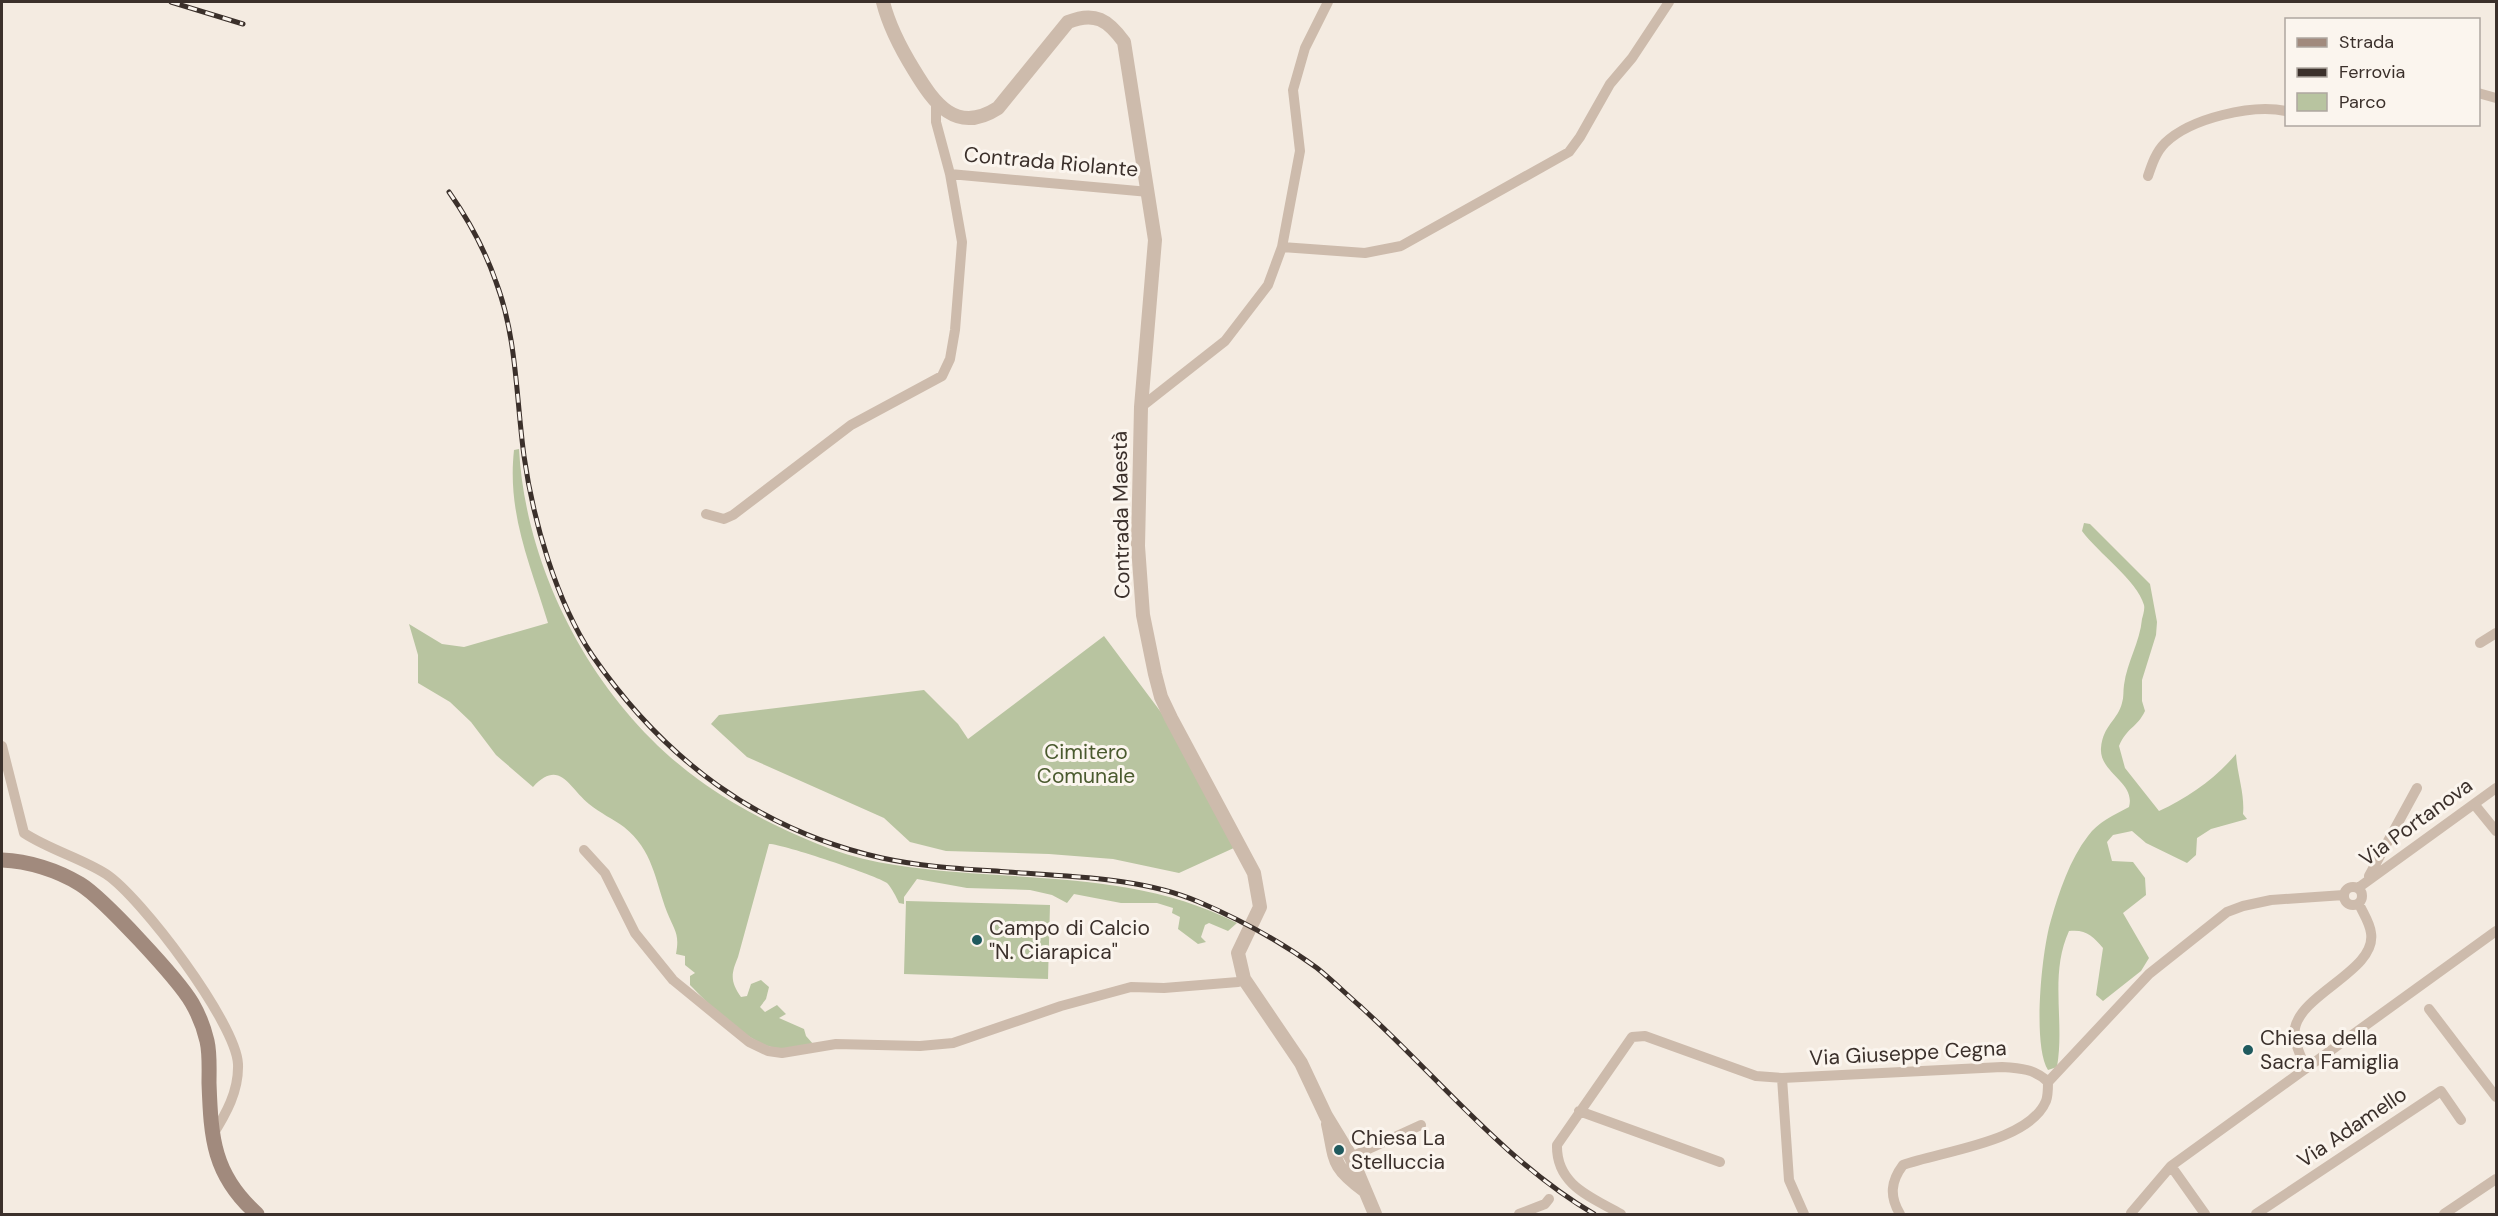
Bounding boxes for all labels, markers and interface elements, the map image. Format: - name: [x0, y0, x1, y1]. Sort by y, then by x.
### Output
- legend: [2285, 18, 2480, 126]
- text: Strada: [2339, 30, 2394, 54]
- text: Ferrovia: [2339, 60, 2405, 84]
- text: Parco: [2339, 90, 2386, 114]
- street label: Contrada Riolante: [963, 140, 1140, 184]
- street label: Contrada Maestà: [1106, 431, 1136, 599]
- park label: Cimitero Comunale: [1037, 738, 1135, 790]
- street label: Via Portanova: [2354, 771, 2478, 873]
- place label: Campo di Calcio "N. Ciarapica": [989, 914, 1150, 966]
- marker: Campo di Calcio "N. Ciarapica": [970, 933, 984, 947]
- place label: Chiesa della Sacra Famiglia: [2260, 1024, 2399, 1076]
- street label: Via Giuseppe Cegna: [1809, 1034, 2007, 1072]
- marker: Chiesa della Sacra Famiglia: [2241, 1043, 2255, 1057]
- street label: Via Adamello: [2292, 1080, 2412, 1174]
- place label: Chiesa La Stelluccia: [1351, 1124, 1445, 1176]
- marker: Chiesa La Stelluccia: [1332, 1143, 1346, 1157]

